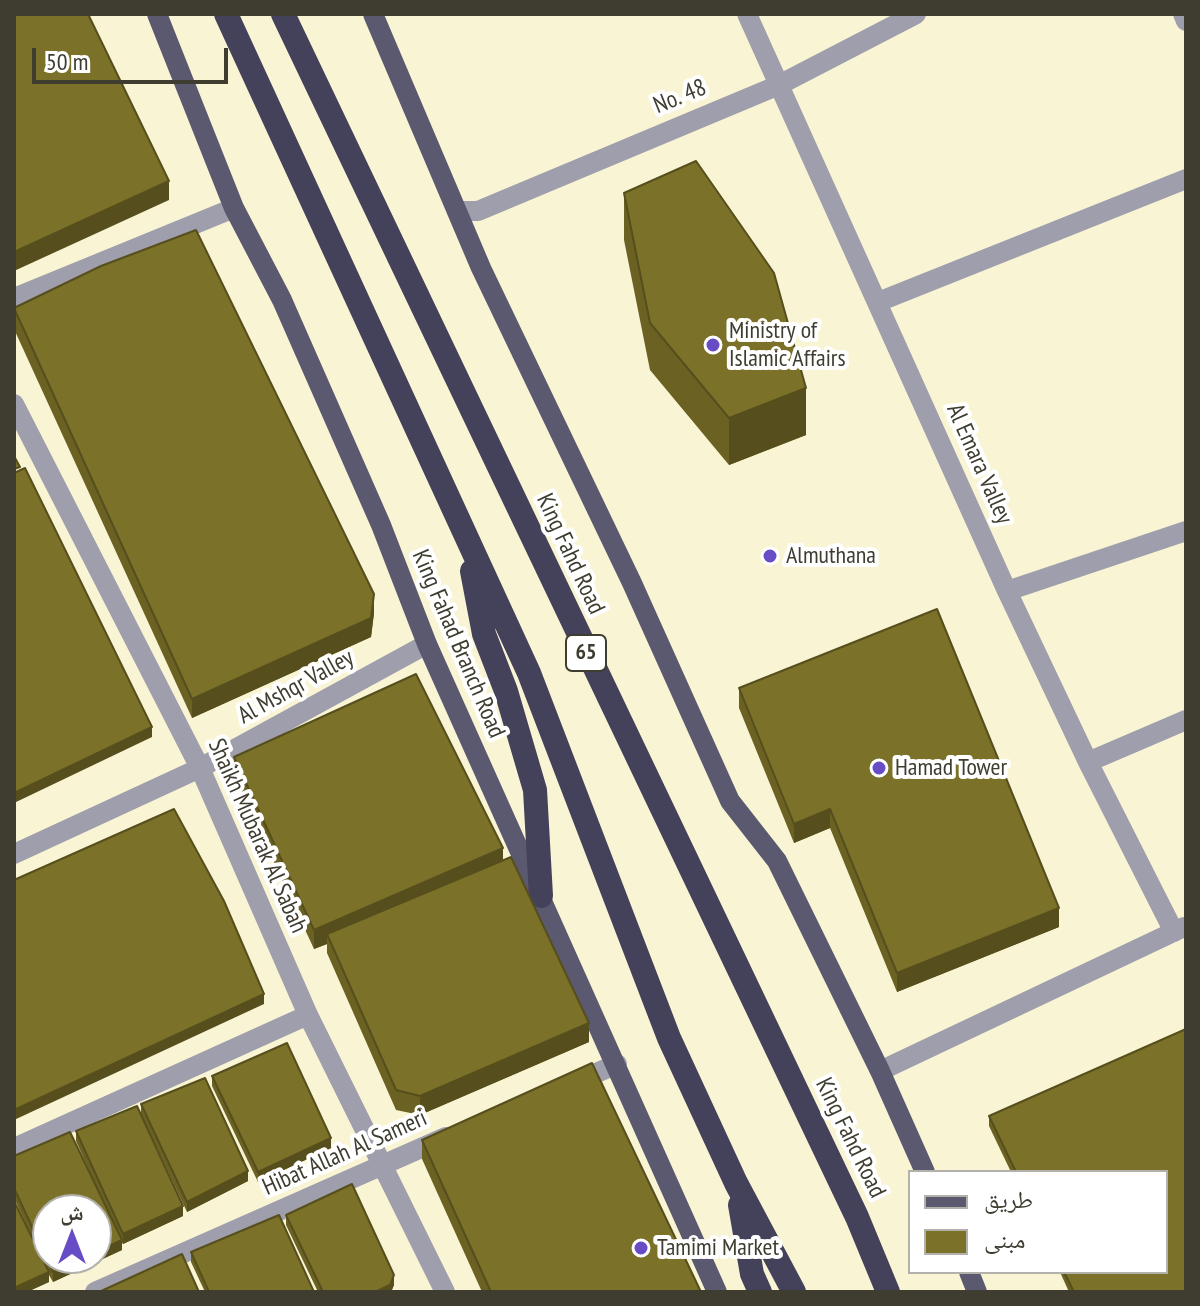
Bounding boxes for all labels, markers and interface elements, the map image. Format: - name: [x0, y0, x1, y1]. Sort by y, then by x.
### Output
- scale bar: [36, 32, 232, 82]
- text: 50 m: [46, 46, 88, 77]
- street label: No. 48: [649, 74, 711, 120]
- place label: Ministry of Islamic Affairs: [729, 317, 846, 373]
- marker: Ministry of Islamic Affairs: [704, 336, 722, 354]
- street label: Al Emara Valley: [940, 400, 1018, 528]
- street label: King Fahd Road: [530, 489, 610, 619]
- place label: Almuthana: [786, 542, 876, 570]
- street label: King Fahad Branch Road: [405, 546, 511, 742]
- marker: Almuthana: [761, 547, 779, 565]
- road number: 65: [566, 635, 606, 671]
- street label: Al Mshqr Valley: [233, 644, 359, 730]
- street label: Shaikh Mubarak Al Sabah: [201, 735, 313, 937]
- place label: Hamad Tower: [895, 754, 1007, 782]
- marker: Hamad Tower: [870, 759, 888, 777]
- street label: King Fahd Road: [809, 1073, 891, 1203]
- street label: Hibat Allah Al Sameri: [258, 1104, 432, 1202]
- legend: [908, 1170, 1168, 1274]
- text: طريق: [984, 1184, 1033, 1215]
- north arrow: [32, 1194, 112, 1274]
- text: ش: [60, 1198, 84, 1226]
- text: مبنى: [984, 1224, 1025, 1255]
- place label: Tamimi Market: [657, 1234, 779, 1262]
- marker: Tamimi Market: [632, 1239, 650, 1257]

